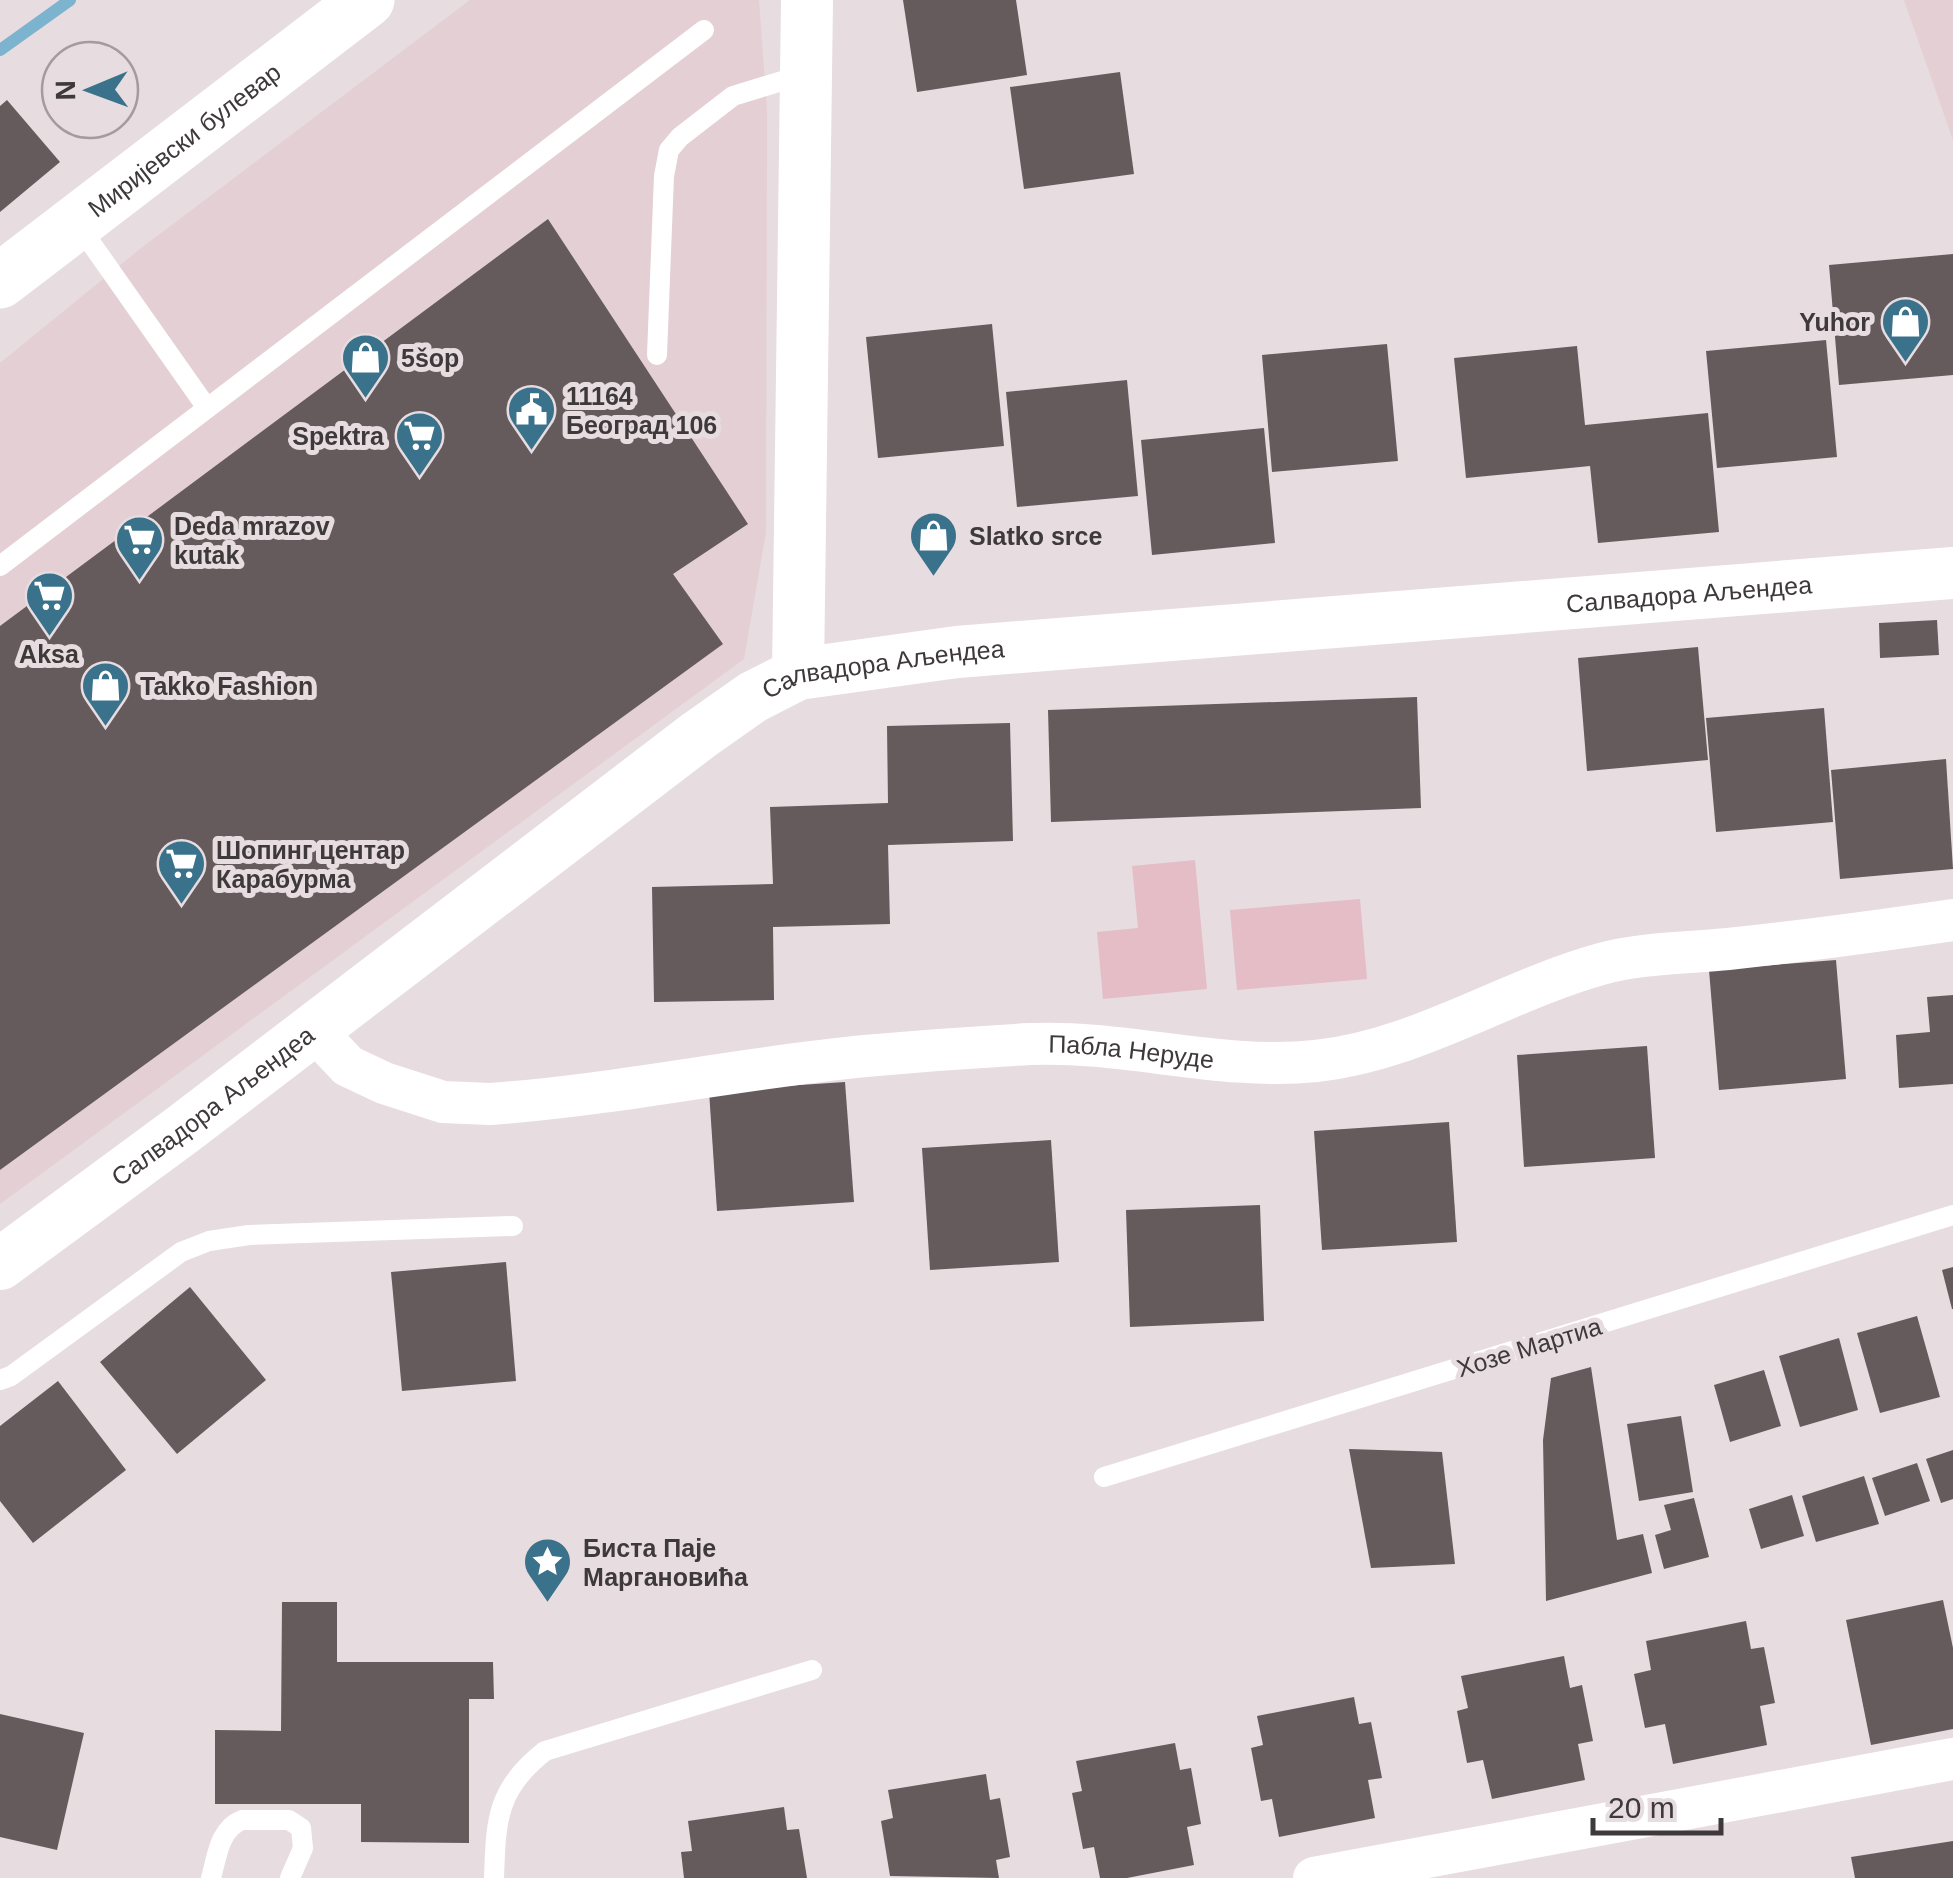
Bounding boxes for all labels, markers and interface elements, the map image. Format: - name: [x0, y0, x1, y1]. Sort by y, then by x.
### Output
- north arrow: [40, 40, 140, 140]
- street label: Миријевски булевар: [83, 58, 286, 222]
- text: N: [50, 80, 81, 101]
- shop icon: Yuhor: [1879, 296, 1931, 364]
- place label: Yuhor: [1799, 308, 1870, 336]
- shop icon: 5šop: [340, 332, 392, 400]
- place label: 5šop: [401, 344, 459, 372]
- place label: 11164 Београд 106: [566, 382, 717, 439]
- public building icon: 11164 Београд 106: [505, 384, 557, 452]
- supermarket icon: Spektra: [393, 410, 445, 478]
- place label: Spektra: [292, 422, 385, 450]
- shop icon: Slatko srce: [908, 510, 960, 578]
- place label: Deda mrazov kutak: [174, 512, 330, 569]
- supermarket icon: Deda mrazov kutak: [113, 514, 165, 582]
- place label: Slatko srce: [969, 522, 1103, 550]
- supermarket icon: Aksa: [23, 570, 75, 638]
- street label: Салвадора Аљендеа: [1565, 570, 1813, 618]
- street label: Салвадора Аљендеа: [757, 634, 1006, 704]
- place label: Aksa: [19, 640, 80, 668]
- shop icon: Takko Fashion: [79, 660, 131, 728]
- place label: Takko Fashion: [140, 672, 313, 700]
- place label: Шопинг центар Карабурма: [216, 836, 405, 893]
- supermarket icon: Шопинг центар Карабурма: [155, 838, 207, 906]
- street label: Салвадора Аљендеа: [106, 1020, 319, 1191]
- street label: Пабла Неруде: [1048, 1030, 1215, 1073]
- street label: Хозе Мартиа: [1453, 1312, 1605, 1382]
- place label: Биста Паје Маргановића: [583, 1534, 749, 1591]
- place icon: Биста Паје Маргановића: [522, 1536, 574, 1604]
- scale bar: [1593, 1773, 1720, 1835]
- text: 20 m: [1608, 1791, 1675, 1824]

